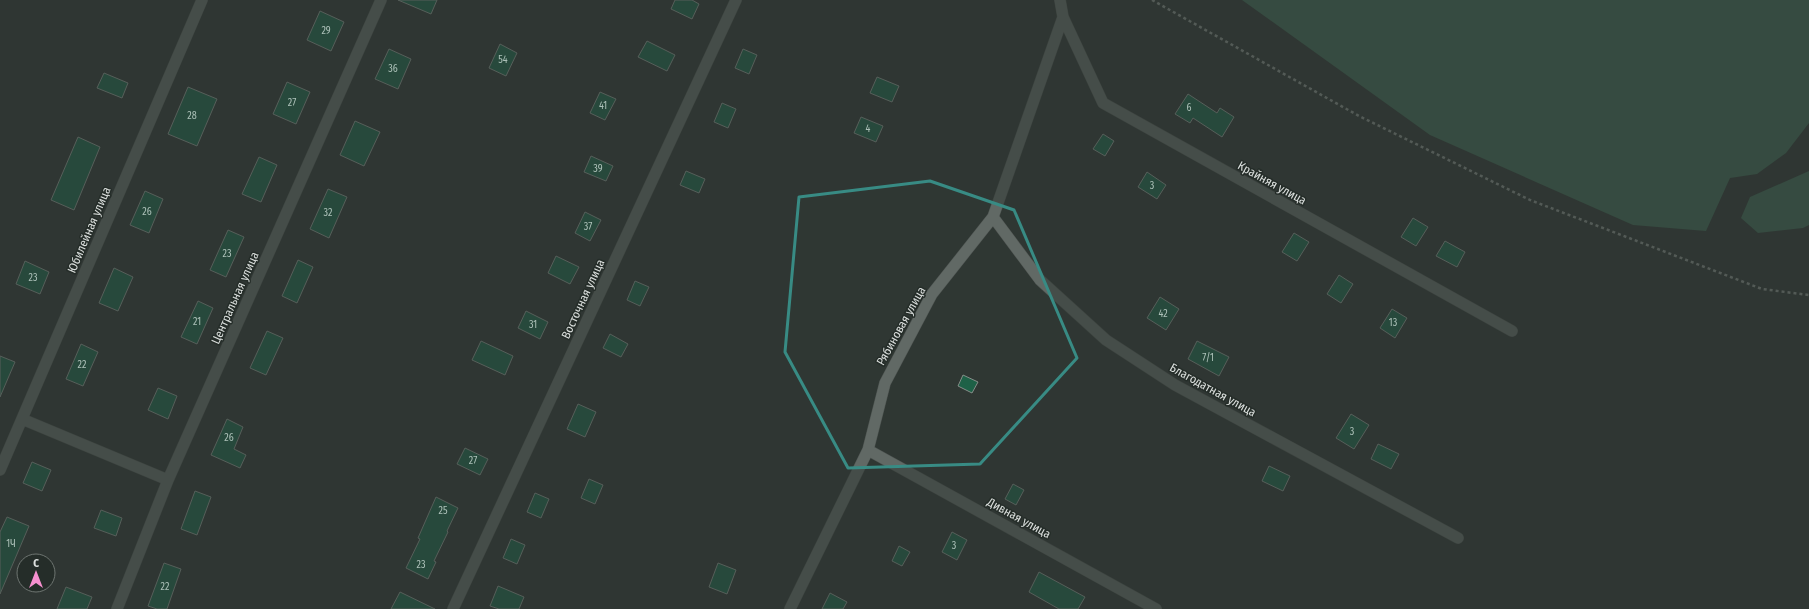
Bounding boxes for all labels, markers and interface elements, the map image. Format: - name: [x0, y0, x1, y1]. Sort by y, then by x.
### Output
- house number: 29: [321, 25, 331, 37]
- house number: 54: [498, 54, 508, 66]
- house number: 36: [388, 63, 398, 75]
- house number: 27: [288, 97, 296, 109]
- house number: 41: [599, 100, 607, 112]
- house number: 6: [1187, 102, 1192, 114]
- house number: 28: [187, 110, 197, 122]
- house number: 4: [866, 123, 871, 135]
- street label: Крайняя улица: [1235, 158, 1309, 208]
- house number: 39: [593, 163, 603, 175]
- house number: 3: [1150, 180, 1155, 192]
- street label: Юбилейная улица: [65, 185, 113, 275]
- house number: 26: [142, 206, 152, 218]
- house number: 32: [324, 207, 333, 219]
- house number: 37: [584, 221, 592, 233]
- house number: 23: [223, 248, 232, 260]
- street label: Центральная улица: [208, 250, 262, 346]
- street label: Восточная улица: [558, 257, 608, 341]
- house number: 23: [29, 272, 38, 284]
- street label: Рябиновая улица: [874, 284, 928, 368]
- house number: 42: [1158, 308, 1168, 320]
- house number: 21: [193, 316, 201, 328]
- house number: 13: [1389, 317, 1398, 329]
- house number: 31: [529, 319, 537, 331]
- house number: 7/1: [1202, 352, 1214, 364]
- house number: 22: [78, 359, 87, 371]
- street label: Благодатная улица: [1167, 360, 1259, 420]
- house number: 3: [1350, 426, 1355, 438]
- house number: 26: [224, 432, 234, 444]
- house number: 27: [469, 455, 477, 467]
- street label: Дивная улица: [984, 494, 1053, 541]
- house number: 25: [439, 505, 448, 517]
- house number: 1Ч: [6, 538, 16, 550]
- house number: 3: [952, 540, 957, 552]
- north arrow: [16, 553, 56, 593]
- text: С: [33, 557, 39, 570]
- house number: 23: [417, 559, 426, 571]
- house number: 22: [161, 581, 170, 593]

